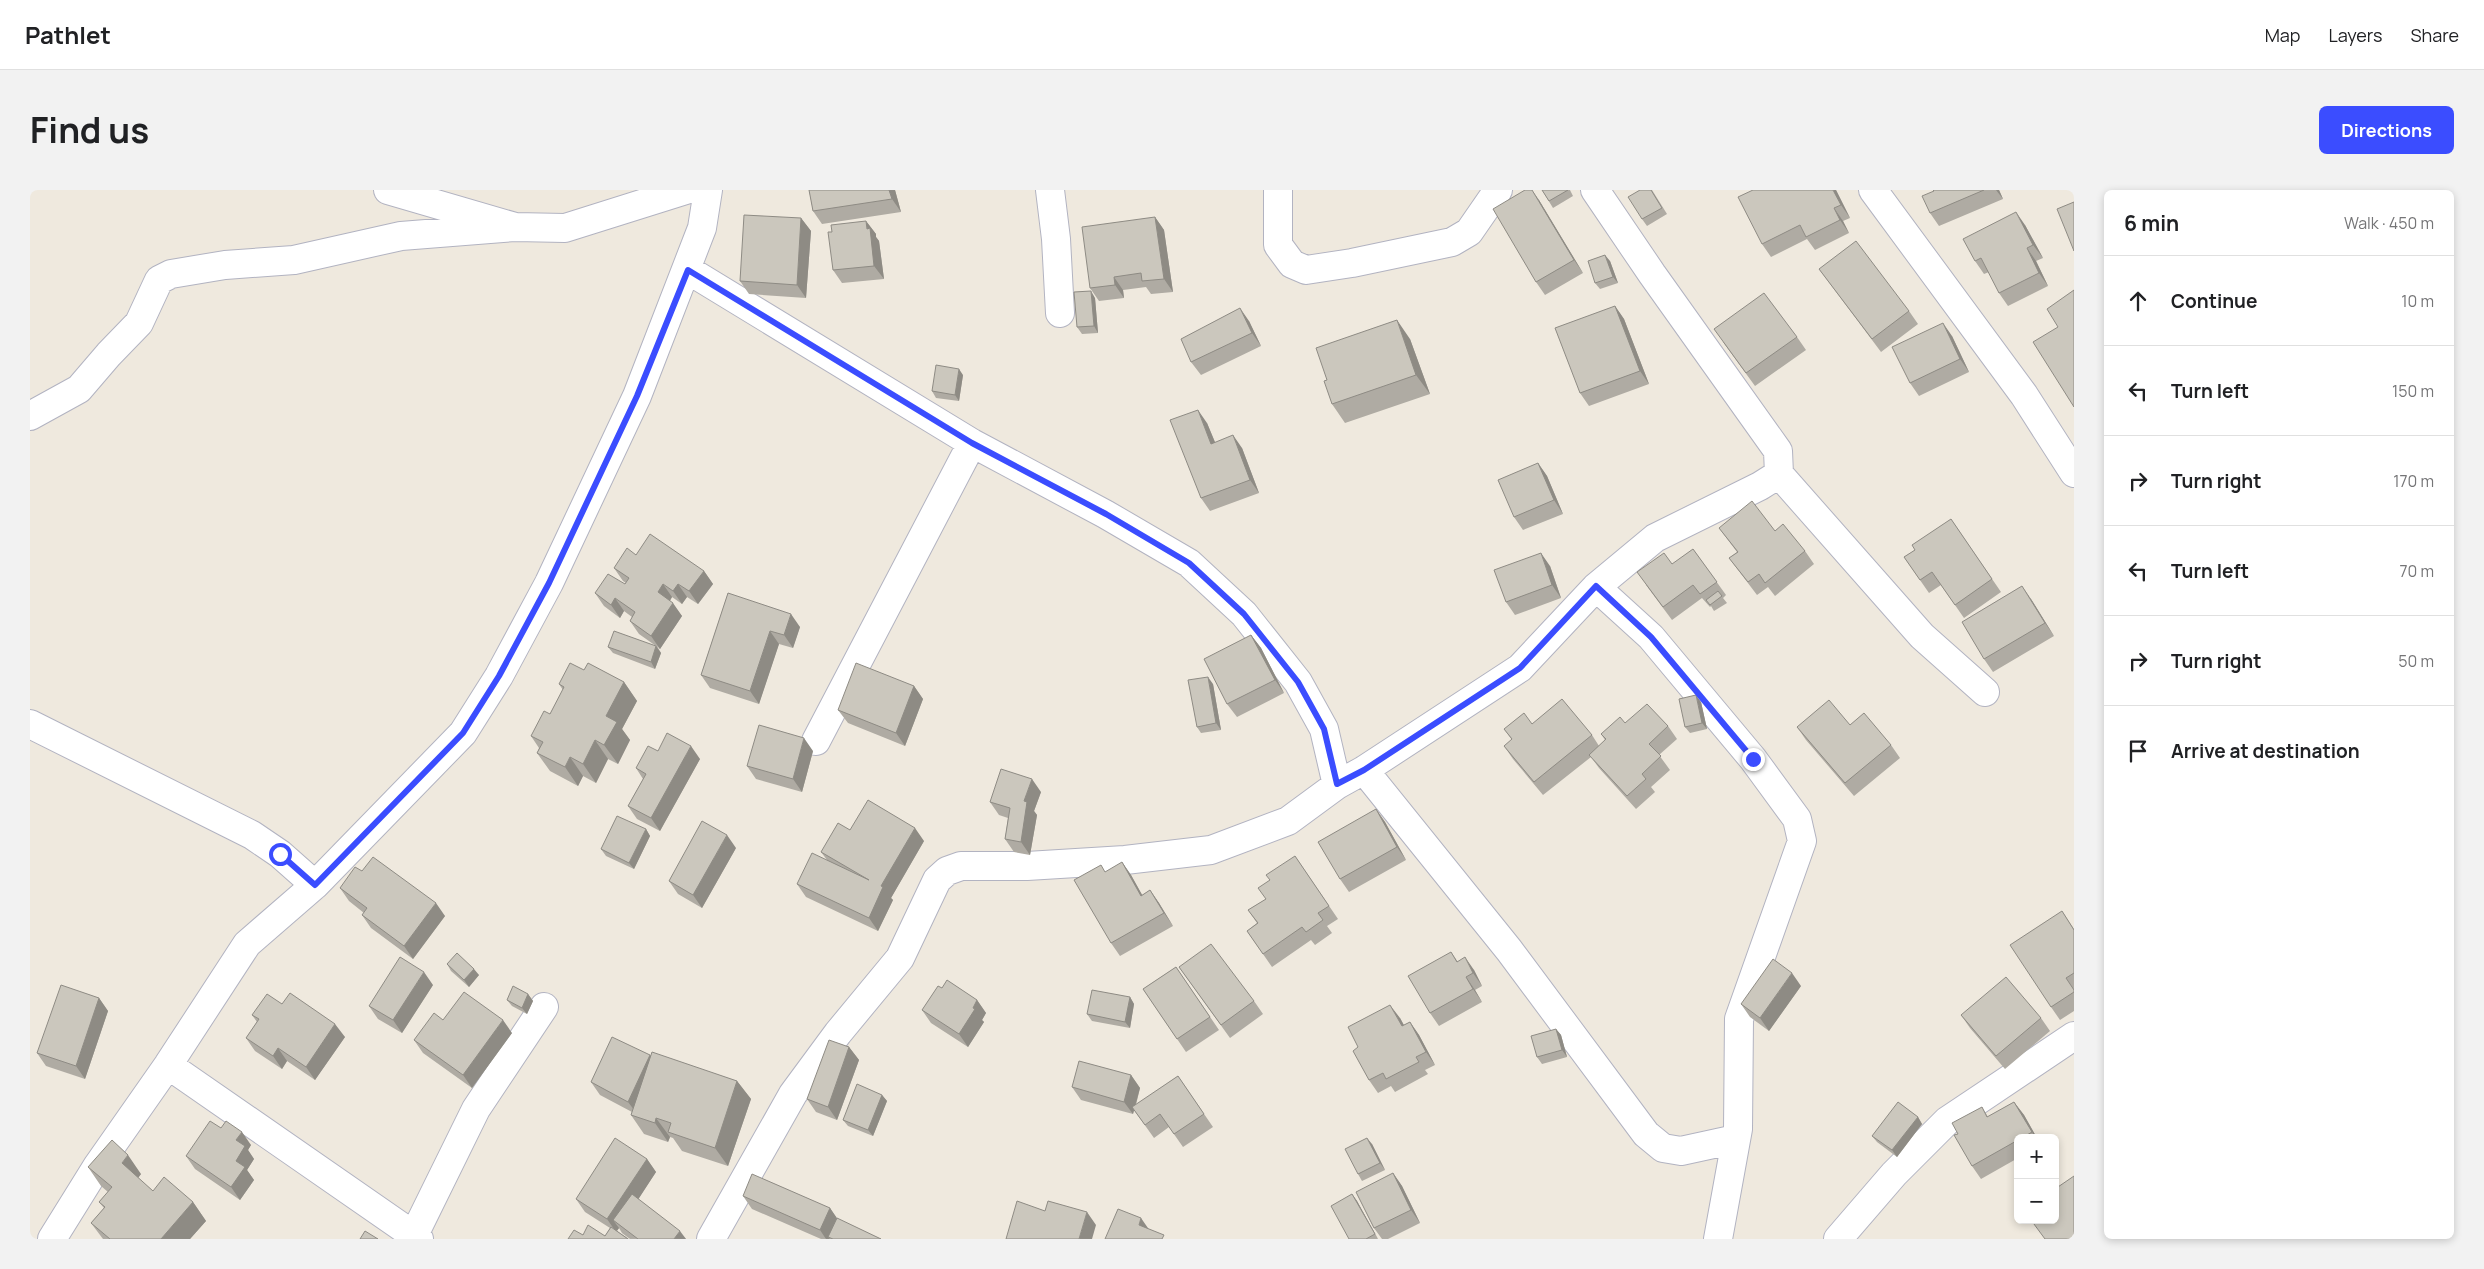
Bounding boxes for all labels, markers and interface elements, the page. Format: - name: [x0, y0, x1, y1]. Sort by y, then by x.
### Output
- text: Pathlet: [25, 18, 111, 51]
- text: Map: [2265, 23, 2300, 47]
- text: Layers: [2328, 23, 2382, 47]
- text: Share: [2410, 23, 2459, 47]
- text: Find us: [30, 106, 149, 154]
- button: Directions: [2319, 106, 2454, 154]
- text: 6 min: [2124, 209, 2179, 237]
- text: Walk · 450 m: [2344, 212, 2434, 234]
- icon: ahead: [2124, 287, 2152, 315]
- text: Continue: [2171, 288, 2257, 314]
- text: 10 m: [2401, 290, 2434, 312]
- icon: left: [2124, 377, 2152, 405]
- text: Turn left: [2171, 378, 2249, 404]
- text: 150 m: [2392, 380, 2434, 402]
- icon: right: [2124, 467, 2152, 495]
- text: Turn right: [2171, 468, 2261, 494]
- text: 170 m: [2393, 470, 2434, 492]
- icon: left: [2124, 557, 2152, 585]
- text: Turn left: [2171, 558, 2249, 584]
- text: 70 m: [2399, 560, 2434, 582]
- icon: right: [2124, 647, 2152, 675]
- text: Turn right: [2171, 648, 2261, 674]
- text: 50 m: [2398, 650, 2434, 672]
- icon: arrive: [2124, 737, 2152, 765]
- text: Arrive at destination: [2171, 738, 2360, 764]
- route end: [1742, 748, 1765, 771]
- route start: [269, 843, 292, 866]
- map controls: [2014, 1134, 2059, 1224]
- button: +: [2014, 1134, 2059, 1179]
- button: −: [2014, 1179, 2059, 1224]

